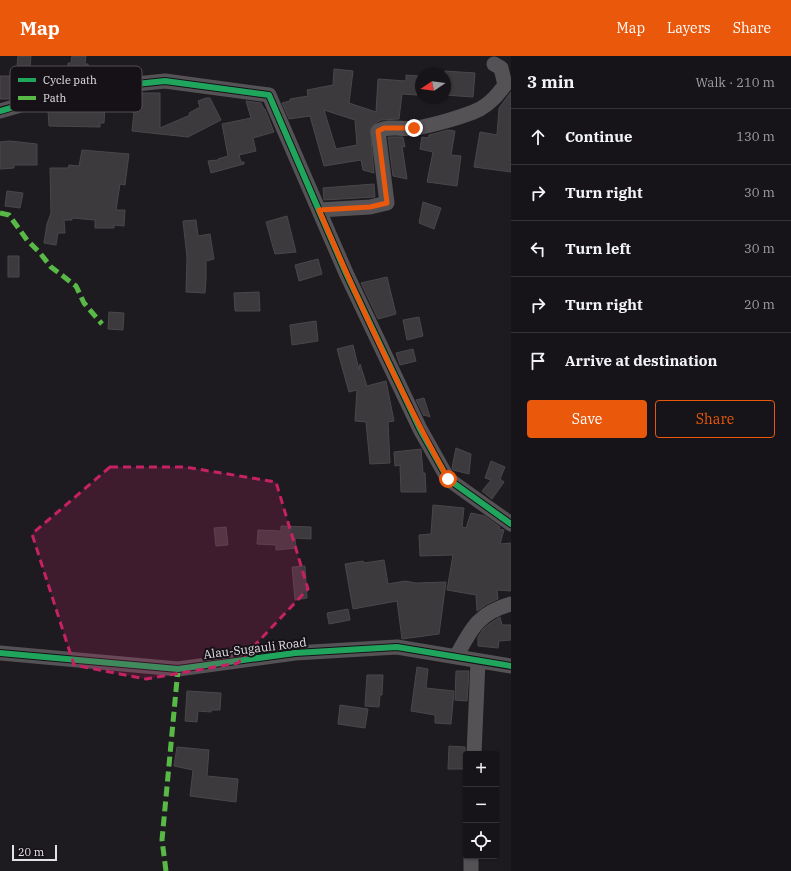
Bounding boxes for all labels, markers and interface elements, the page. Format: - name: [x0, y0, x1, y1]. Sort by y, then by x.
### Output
- text: Map: [20, 16, 60, 40]
- text: Map: [617, 19, 645, 37]
- text: Layers: [667, 19, 711, 37]
- text: Share: [733, 19, 771, 37]
- legend: [10, 66, 142, 112]
- north arrow: [415, 68, 451, 104]
- text: 3 min: [527, 71, 575, 93]
- text: Cycle path: [43, 73, 97, 87]
- text: Walk · 210 m: [696, 74, 775, 91]
- text: Path: [43, 91, 66, 105]
- route end: [405, 119, 423, 137]
- icon: ahead: [527, 126, 549, 148]
- text: Continue: [565, 127, 632, 146]
- text: 130 m: [736, 128, 775, 145]
- icon: right: [527, 182, 549, 204]
- text: Turn right: [565, 183, 643, 202]
- text: 30 m: [744, 184, 775, 201]
- icon: left: [527, 238, 549, 260]
- text: Turn left: [565, 239, 631, 258]
- text: 30 m: [744, 240, 775, 257]
- icon: right: [527, 294, 549, 316]
- text: Turn right: [565, 295, 643, 314]
- text: 20 m: [744, 296, 775, 313]
- icon: arrive: [527, 350, 549, 372]
- text: Arrive at destination: [565, 351, 717, 370]
- button: Save: [527, 400, 647, 438]
- button: Share: [655, 400, 775, 438]
- route start: [439, 470, 457, 488]
- street label: Alau-Sugauli Road: [203, 634, 307, 662]
- map controls: [463, 751, 499, 859]
- button: +: [463, 751, 499, 787]
- button: −: [463, 787, 499, 823]
- button: locate: [463, 823, 499, 859]
- scale bar: [12, 843, 57, 862]
- text: 20 m: [18, 845, 44, 859]

